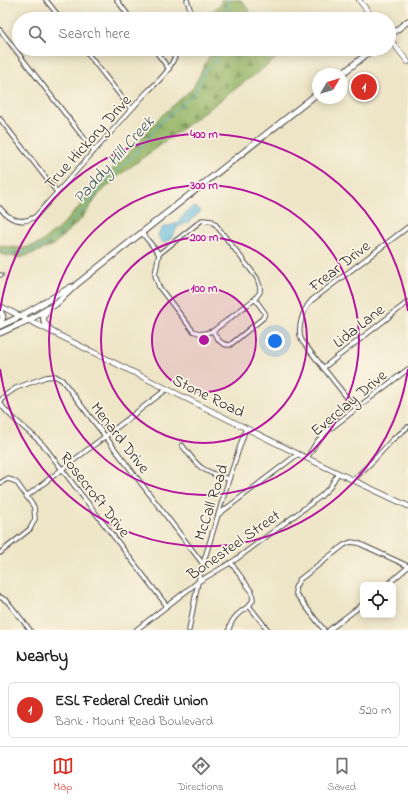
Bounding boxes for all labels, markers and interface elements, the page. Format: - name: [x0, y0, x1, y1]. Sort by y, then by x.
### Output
- search box: [12, 12, 396, 56]
- icon: search: [26, 23, 48, 45]
- text: Search here: [58, 23, 130, 45]
- north arrow: [312, 68, 348, 104]
- pin: 1: [351, 72, 377, 102]
- street label: True Hickory Drive: [39, 89, 138, 195]
- water label: Paddy Hill Creek: [68, 109, 162, 210]
- text: 400 m: [189, 126, 218, 144]
- text: 300 m: [189, 177, 219, 195]
- text: 200 m: [189, 229, 219, 247]
- street label: Frear Drive: [304, 234, 377, 299]
- text: 100 m: [191, 280, 218, 298]
- street label: Lida Lane: [328, 298, 391, 355]
- your location: [265, 331, 285, 351]
- centre of rings: [197, 333, 211, 347]
- street label: Everclay Drive: [306, 364, 393, 443]
- street label: Stone Road: [168, 369, 248, 425]
- street label: Menard Drive: [84, 397, 155, 480]
- street label: Rosecroft Drive: [53, 447, 136, 544]
- street label: McCall Road: [188, 462, 235, 544]
- street label: Bonesteel Street: [182, 504, 286, 587]
- map controls: [360, 582, 396, 618]
- button: locate: [360, 582, 396, 618]
- text: Nearby: [16, 644, 68, 669]
- text: ESL Federal Credit Union: [55, 690, 208, 712]
- text: 1: [28, 701, 32, 720]
- text: 520 m: [358, 701, 391, 720]
- text: Bank · Mount Read Boulevard: [55, 712, 213, 731]
- tab: Map: [52, 755, 74, 795]
- tab: Directions: [178, 755, 223, 795]
- tab: Saved: [327, 755, 356, 795]

